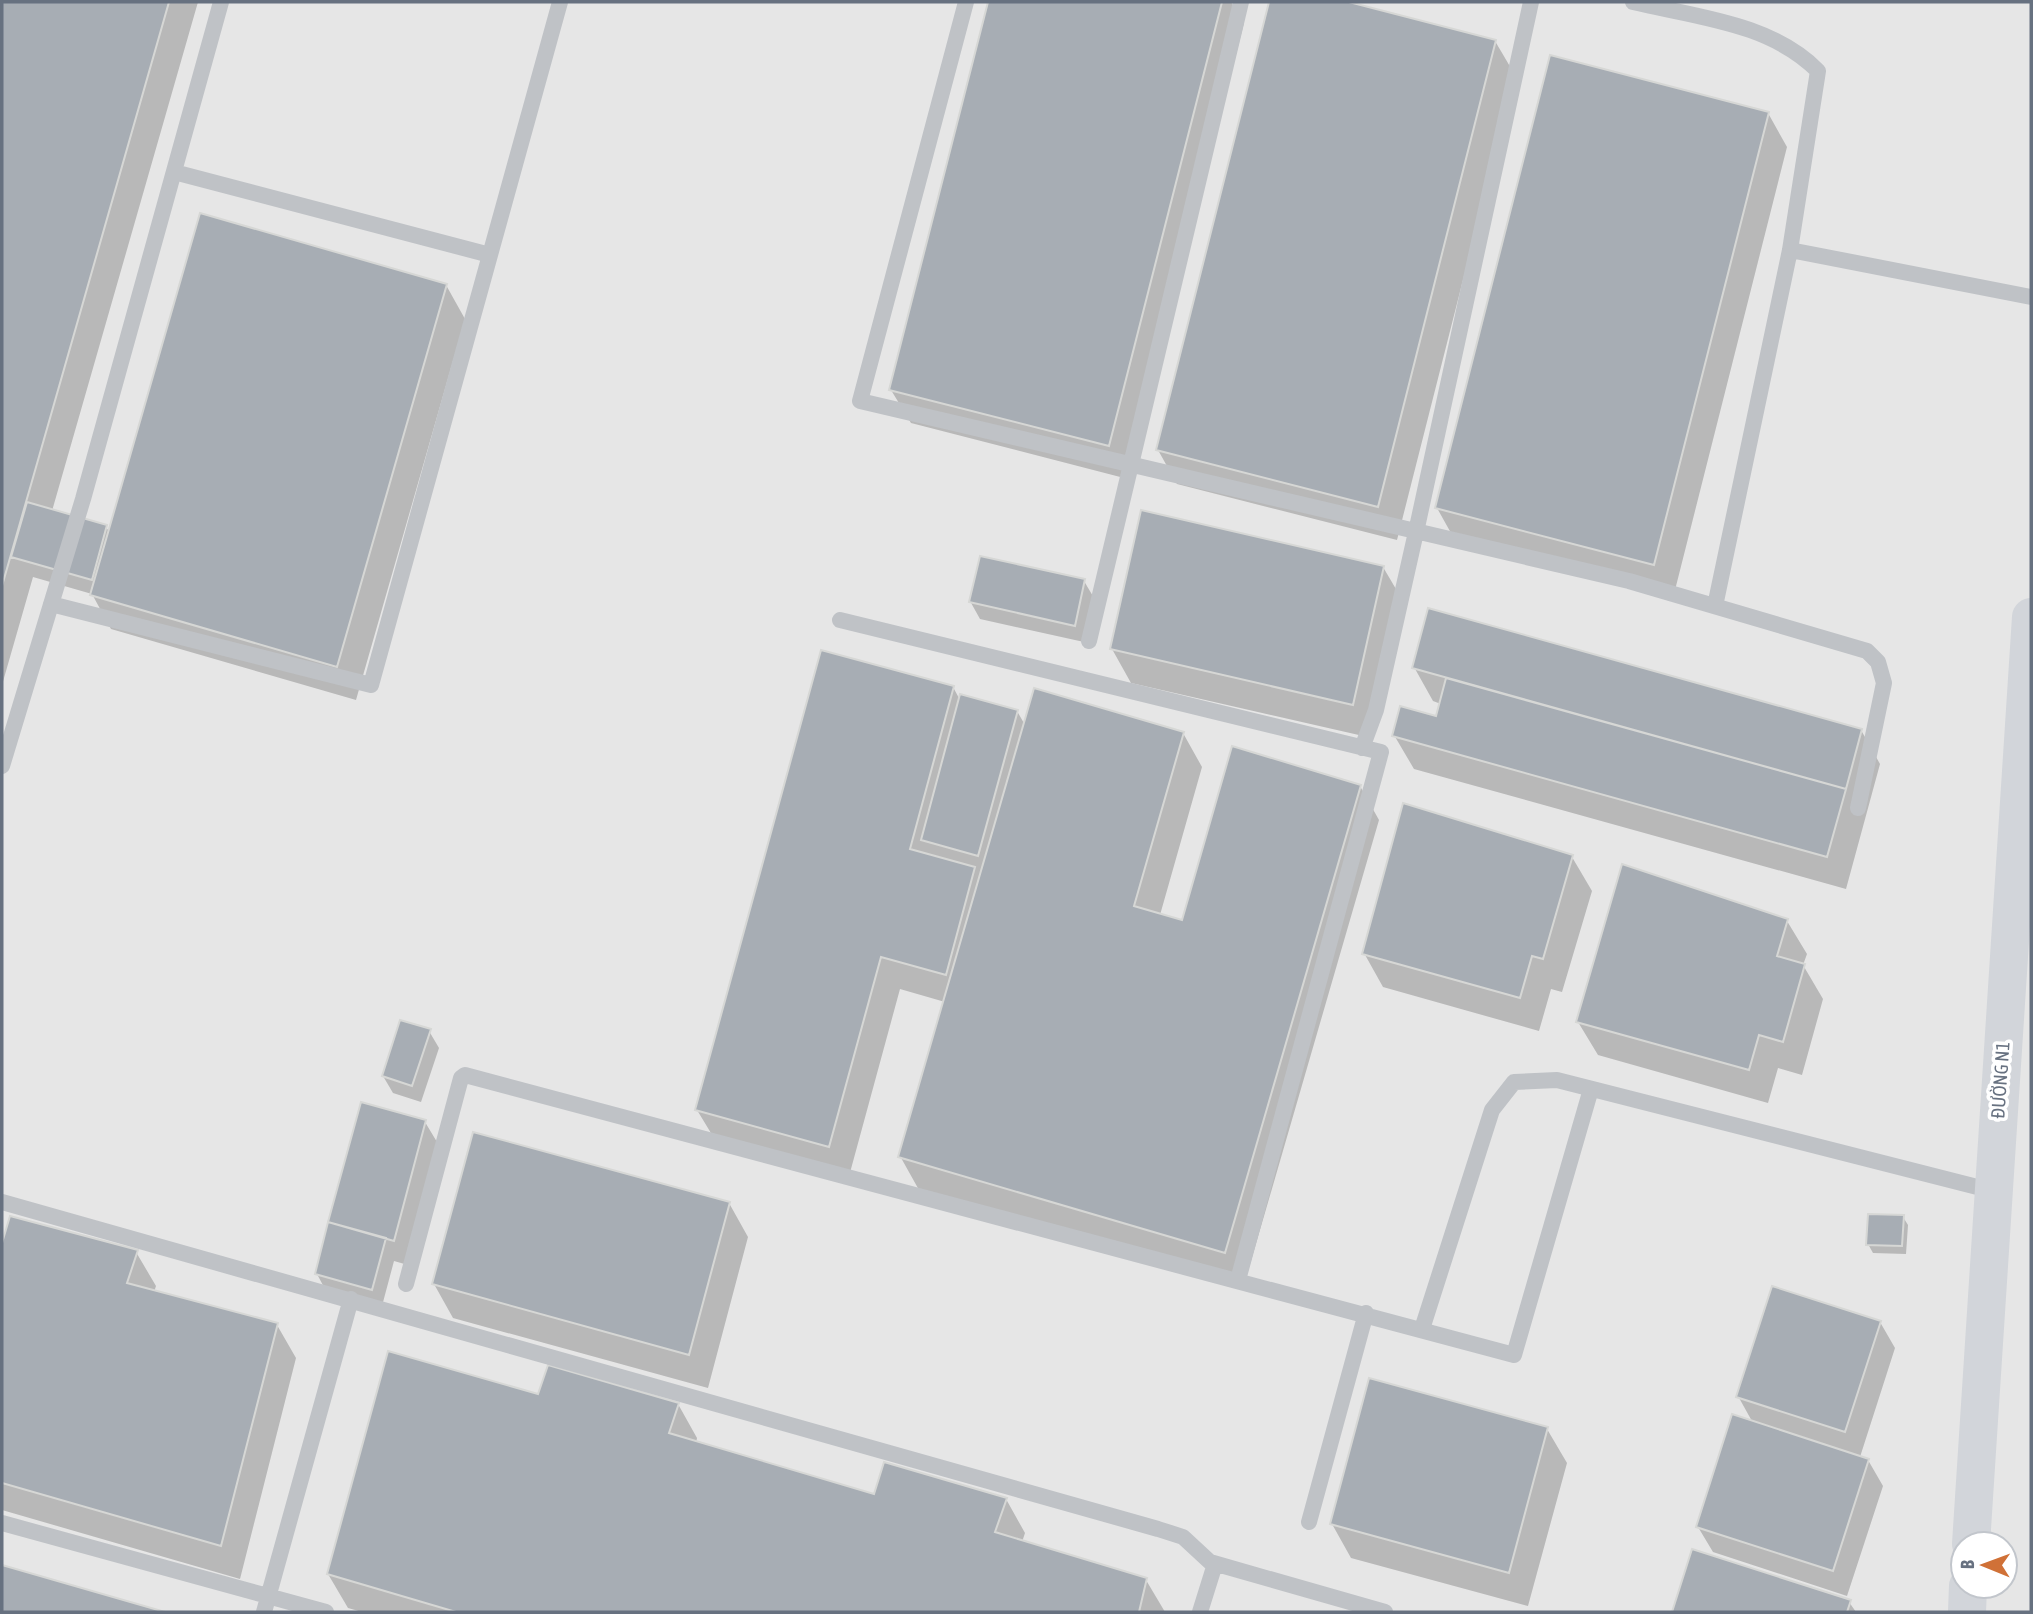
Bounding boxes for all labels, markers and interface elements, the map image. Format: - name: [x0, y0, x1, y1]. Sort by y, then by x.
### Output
- street label: ĐƯỜNG N1: [1986, 1041, 2014, 1119]
- north arrow: [1949, 1530, 2019, 1600]
- text: B: [1956, 1560, 1978, 1569]

